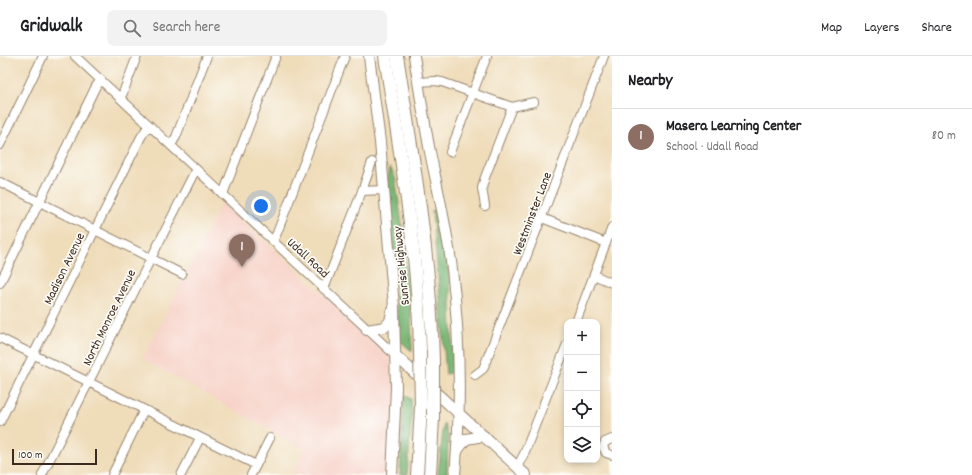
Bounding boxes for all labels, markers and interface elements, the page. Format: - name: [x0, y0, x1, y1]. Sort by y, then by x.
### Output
- search box: [107, 10, 387, 46]
- text: Gridwalk: [20, 14, 83, 41]
- icon: search: [121, 17, 143, 39]
- text: Search here: [153, 17, 220, 39]
- text: Map: [821, 18, 842, 38]
- text: Layers: [864, 18, 899, 38]
- text: Share: [921, 18, 952, 38]
- text: Nearby: [628, 70, 672, 94]
- text: Masera Learning Center: [666, 116, 801, 138]
- text: 1: [640, 127, 642, 146]
- text: 80 m: [932, 127, 956, 146]
- text: School · Udall Road: [666, 138, 758, 157]
- street label: Westminster Lane: [509, 169, 558, 258]
- your location: [251, 196, 271, 216]
- street label: Sunrise Highway: [389, 225, 416, 306]
- street label: Madison Avenue: [40, 230, 91, 308]
- pin: 1: [229, 234, 255, 267]
- street label: Udall Road: [282, 234, 333, 283]
- street label: North Monroe Avenue: [79, 266, 142, 369]
- map controls: [564, 319, 600, 463]
- button: +: [564, 319, 600, 355]
- button: −: [564, 355, 600, 391]
- button: locate: [564, 391, 600, 427]
- button: layers: [564, 427, 600, 463]
- scale bar: [12, 447, 97, 466]
- text: 100 m: [18, 448, 42, 464]

